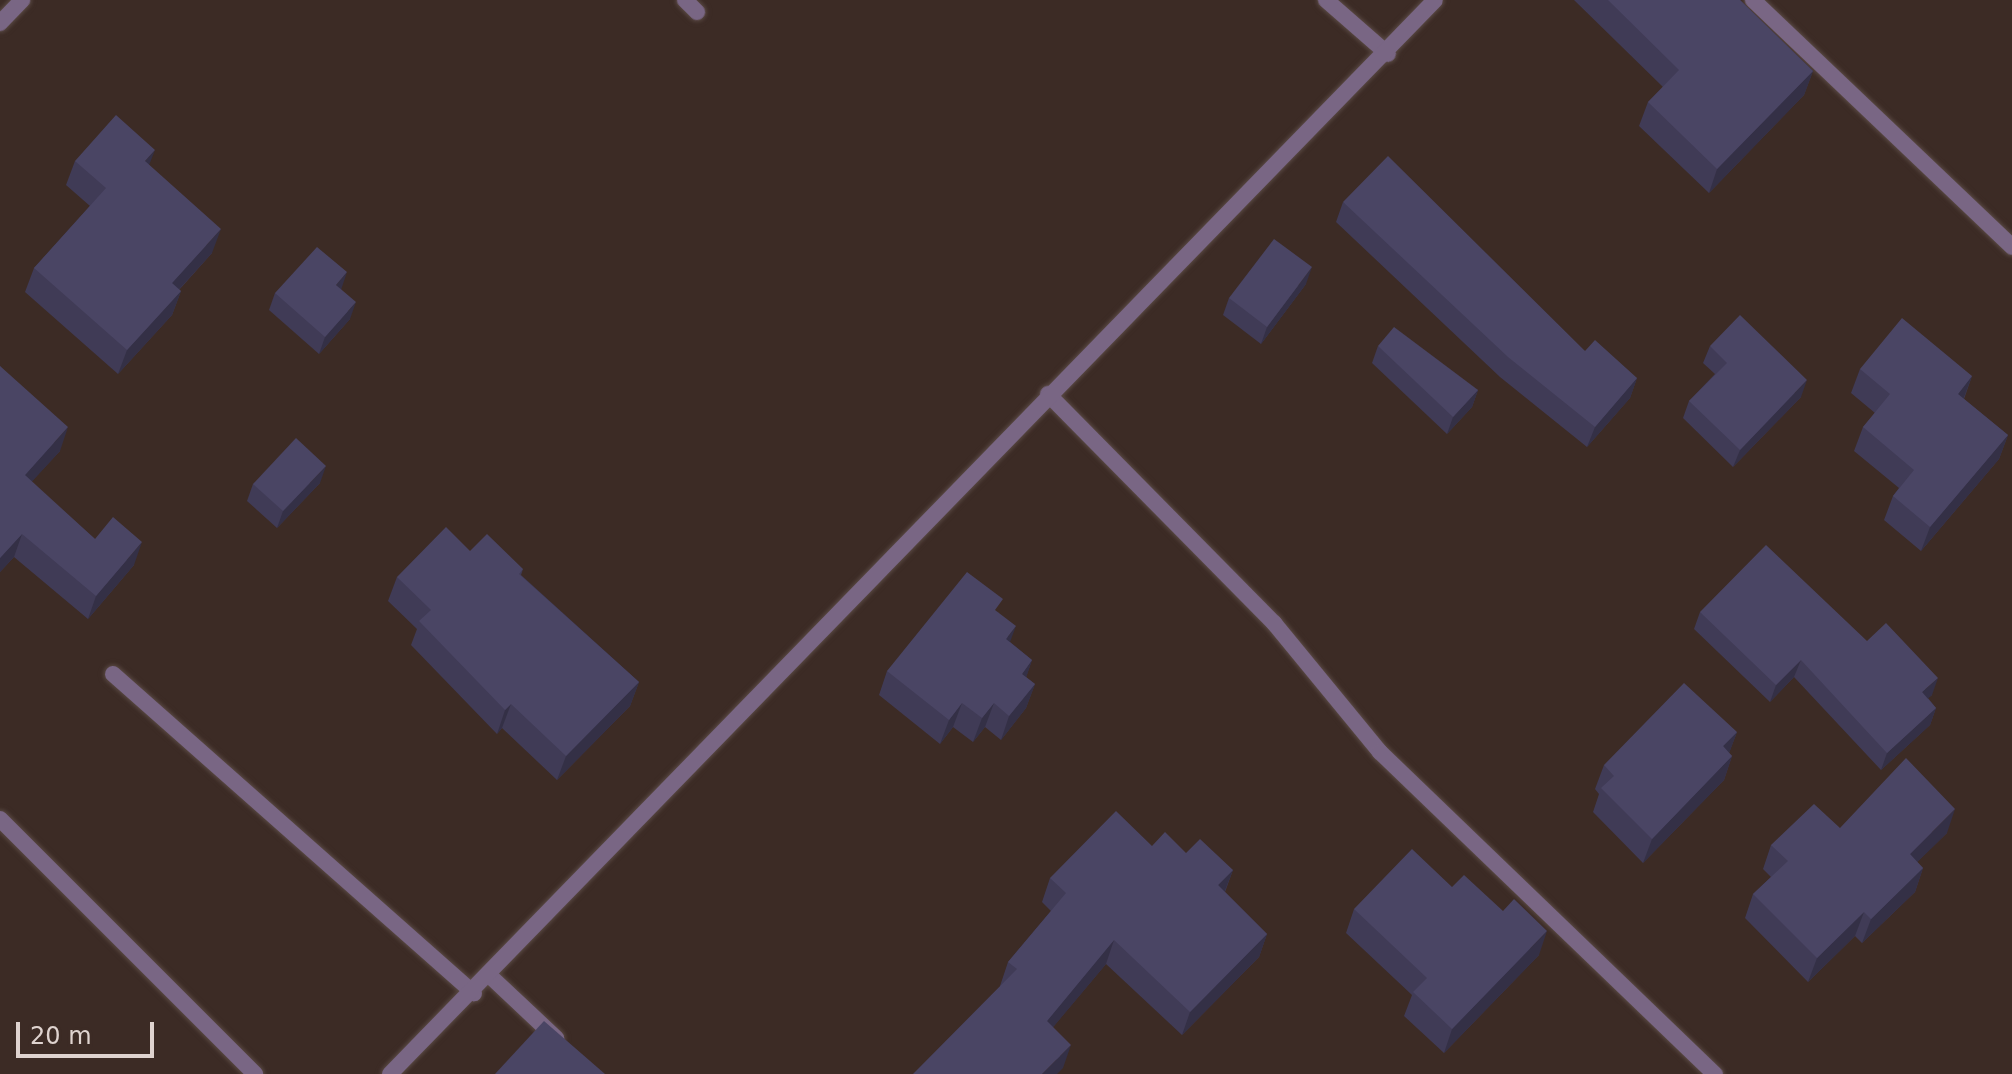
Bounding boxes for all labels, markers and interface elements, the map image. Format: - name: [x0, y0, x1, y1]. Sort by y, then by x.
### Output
- scale bar: [20, 1006, 158, 1056]
- text: 20 m: [30, 1022, 92, 1050]

